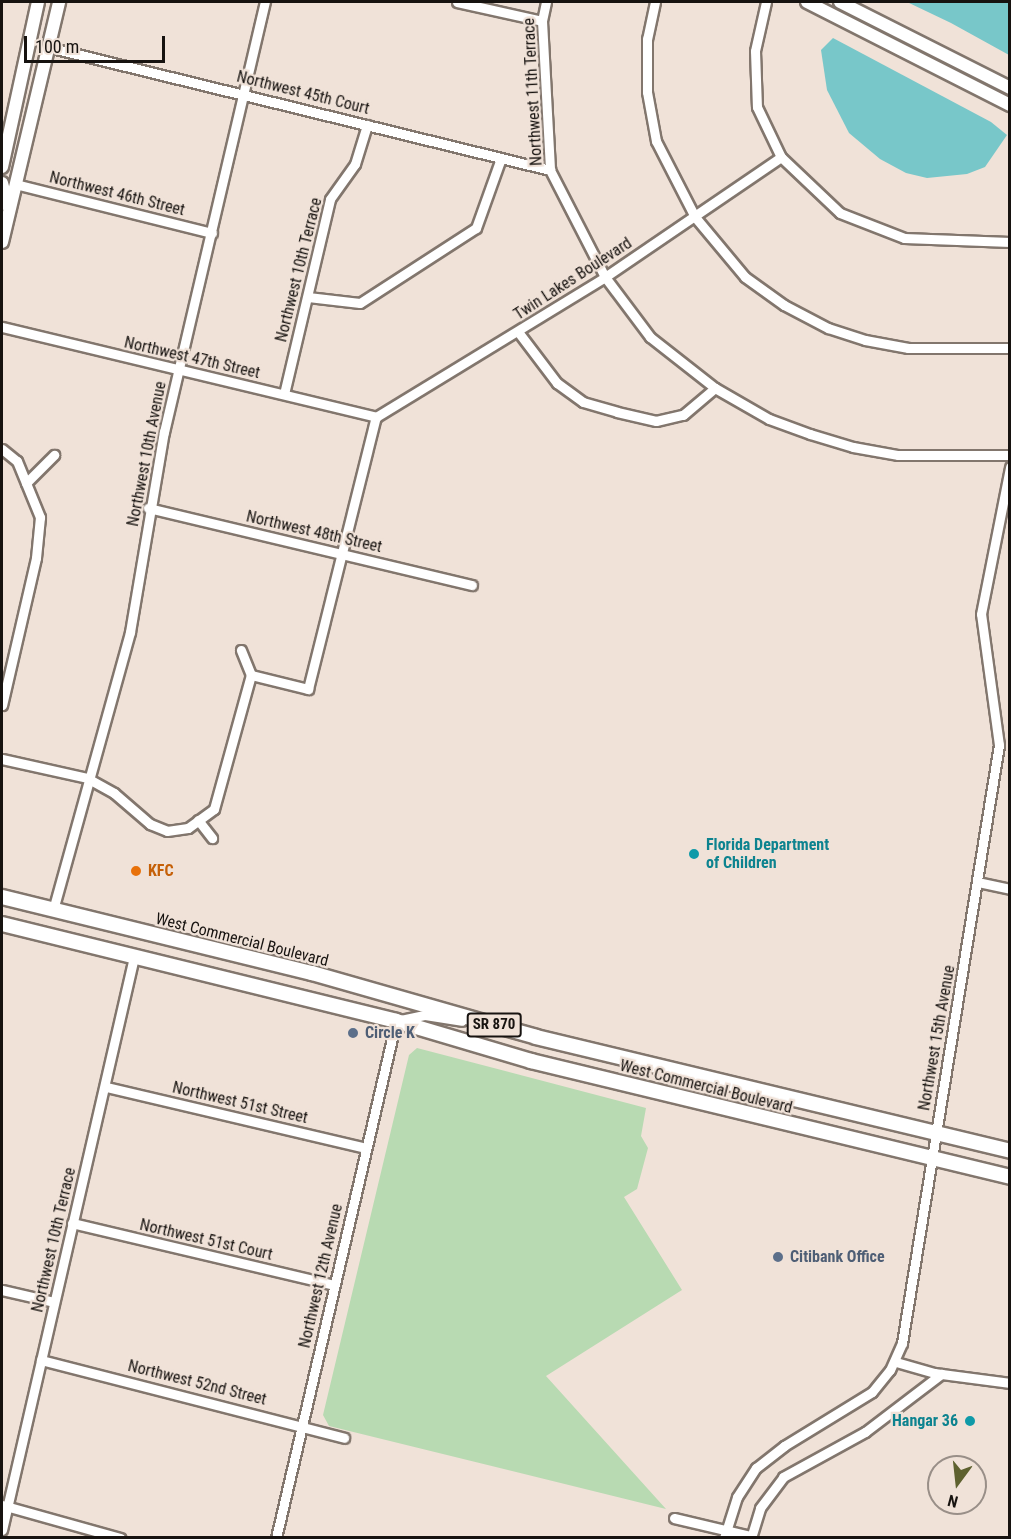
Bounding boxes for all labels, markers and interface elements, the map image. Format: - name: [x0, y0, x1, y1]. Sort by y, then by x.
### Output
- street label: Northwest 11th Terrace: [520, 17, 546, 167]
- scale bar: [27, 24, 168, 62]
- text: 100 m: [35, 36, 79, 57]
- street label: Northwest 45th Court: [235, 67, 371, 119]
- street label: Northwest 46th Street: [47, 168, 187, 220]
- street label: Northwest 10th Terrace: [272, 196, 326, 344]
- street label: Twin Lakes Boulevard: [510, 234, 636, 324]
- street label: Northwest 47th Street: [122, 333, 262, 383]
- street label: Northwest 10th Avenue: [124, 380, 170, 528]
- street label: Northwest 48th Street: [244, 507, 384, 557]
- place label: Florida Department of Children: [706, 835, 829, 873]
- marker: Florida Department of Children: [687, 847, 701, 861]
- place label: KFC: [148, 861, 174, 881]
- marker: KFC: [129, 864, 143, 878]
- street label: West Commercial Boulevard: [154, 909, 330, 971]
- street label: Northwest 15th Avenue: [915, 964, 959, 1112]
- road number: SR 870: [466, 1013, 522, 1037]
- place label: Circle K: [365, 1023, 415, 1043]
- marker: Circle K: [346, 1026, 360, 1040]
- street label: West Commercial Boulevard: [618, 1056, 794, 1118]
- street label: Northwest 51st Street: [170, 1078, 310, 1128]
- street label: Northwest 10th Terrace: [28, 1166, 80, 1314]
- street label: Northwest 12th Avenue: [295, 1202, 347, 1350]
- street label: Northwest 51st Court: [138, 1215, 274, 1265]
- place label: Citibank Office: [790, 1247, 885, 1267]
- marker: Citibank Office: [771, 1250, 785, 1264]
- street label: Northwest 52nd Street: [126, 1357, 268, 1409]
- place label: Hangar 36: [892, 1411, 958, 1431]
- marker: Hangar 36: [963, 1414, 977, 1428]
- north arrow: [927, 1455, 987, 1515]
- text: N: [946, 1490, 960, 1511]

